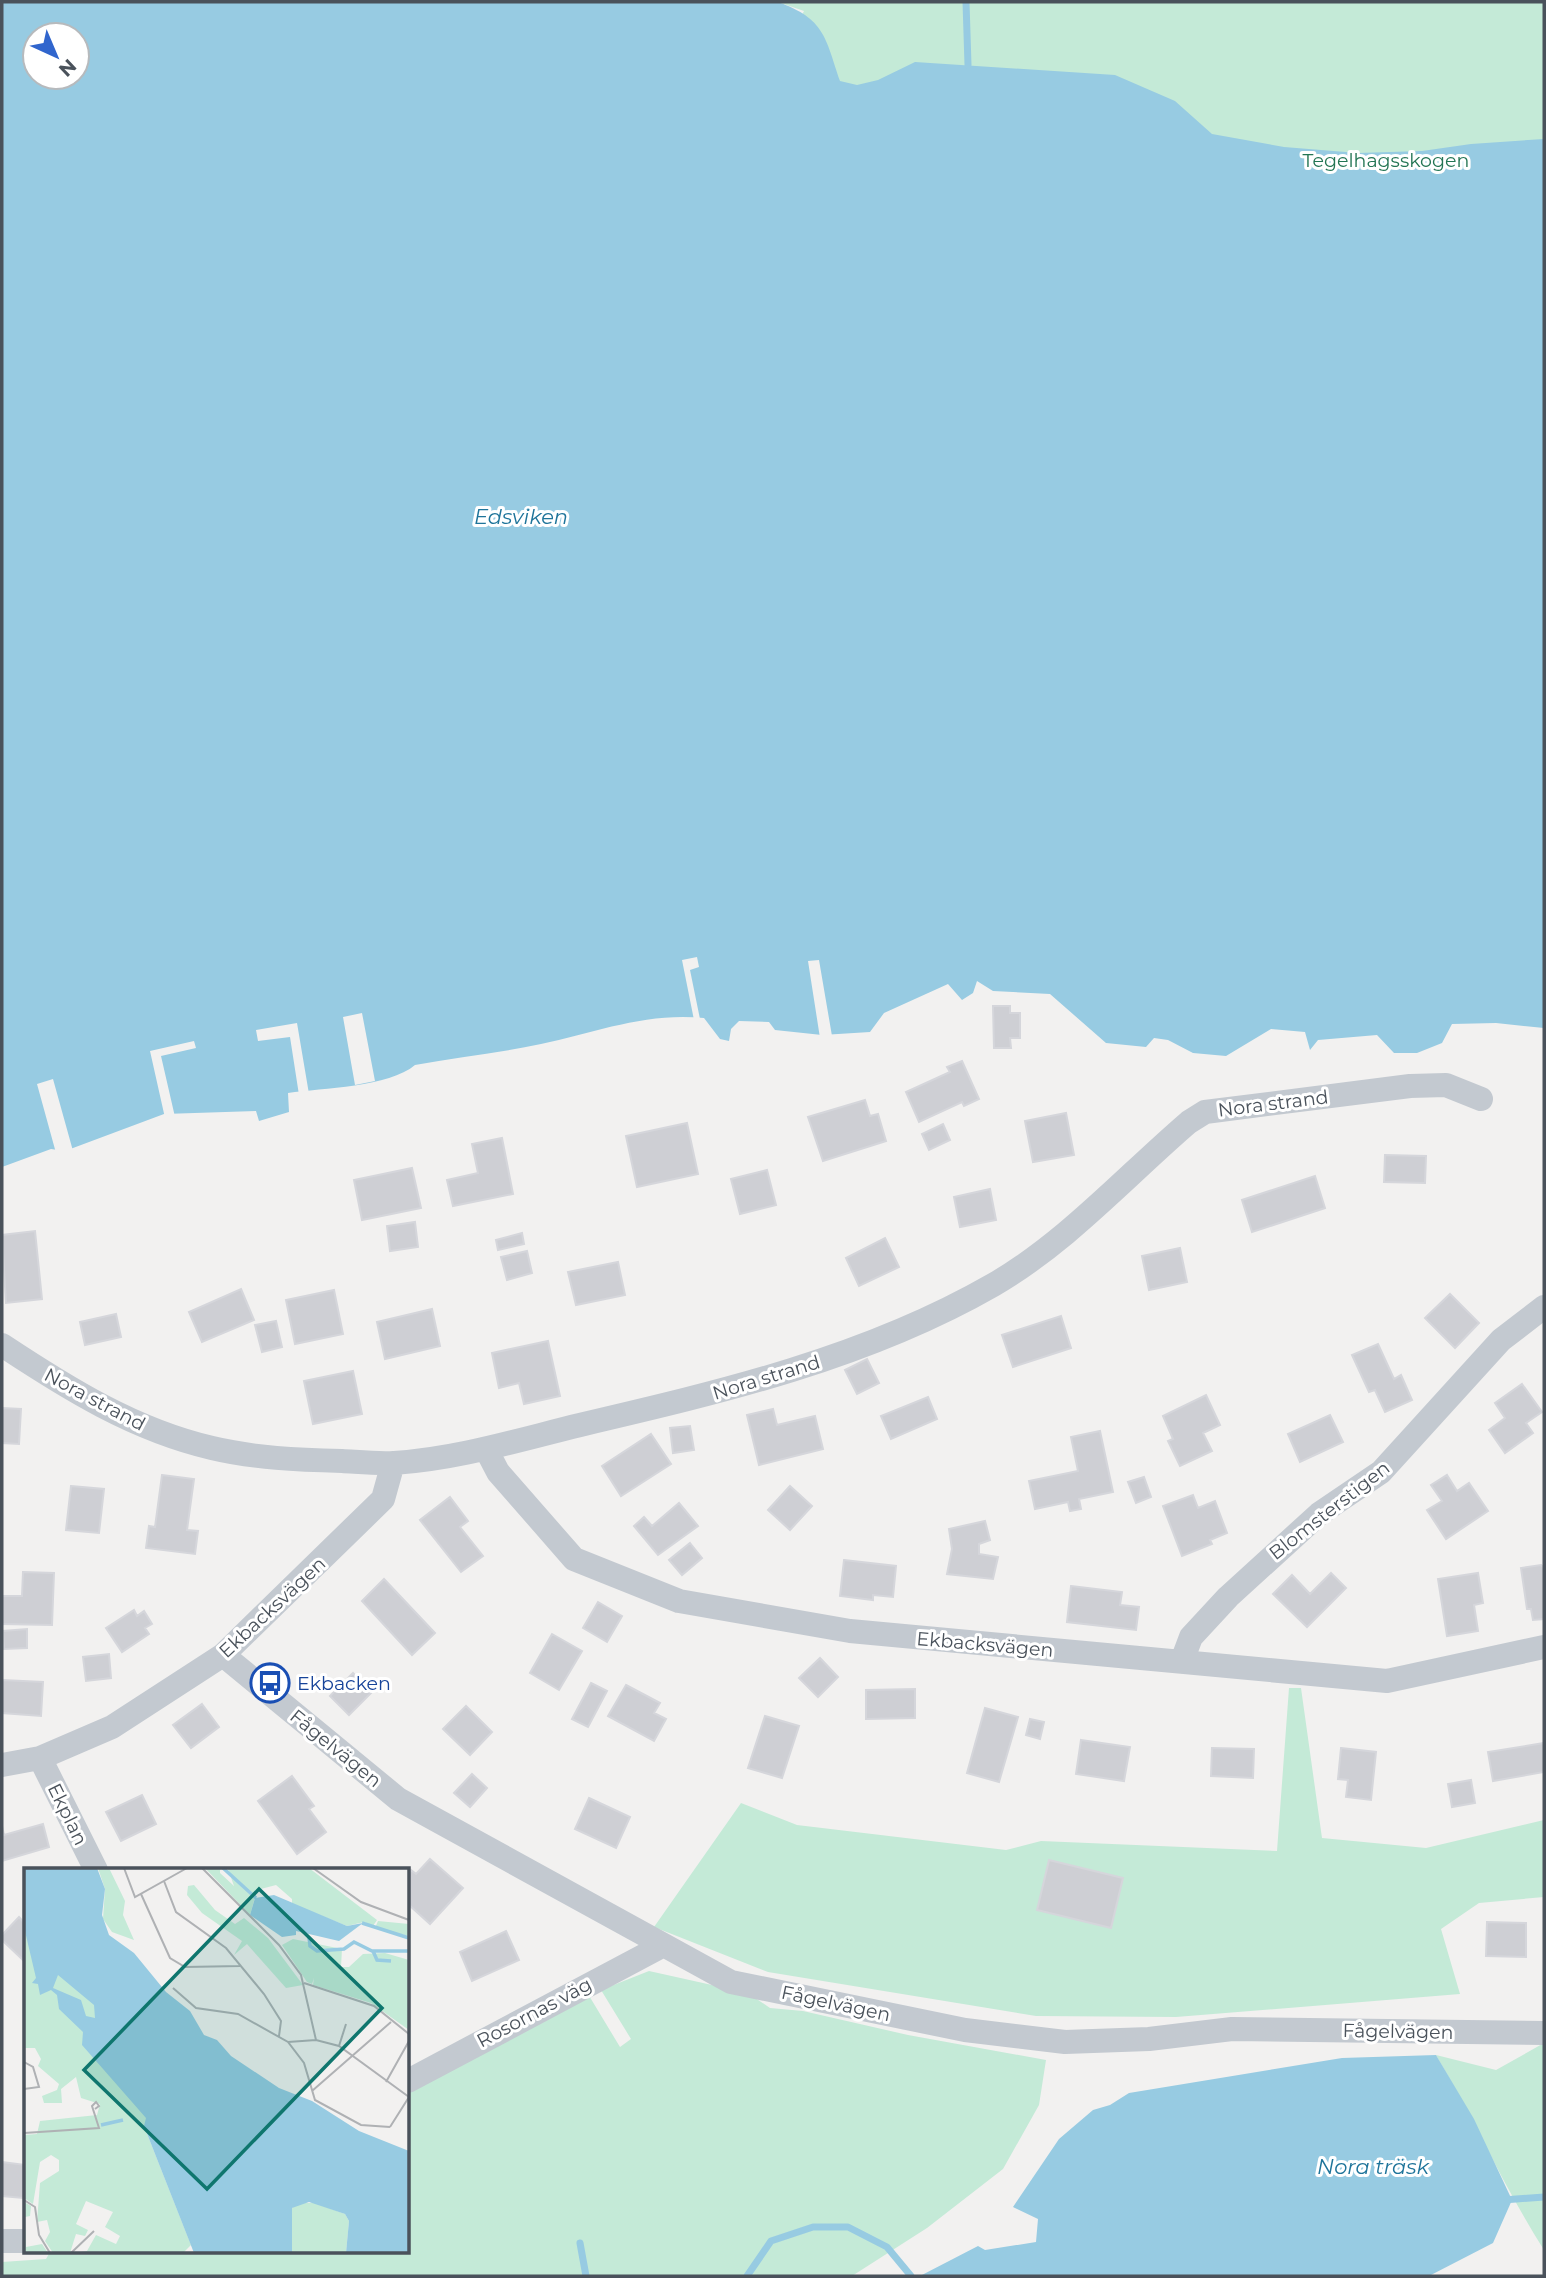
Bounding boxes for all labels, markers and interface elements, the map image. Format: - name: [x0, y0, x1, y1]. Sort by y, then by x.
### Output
- north arrow: [21, 21, 91, 91]
- text: N: [54, 54, 81, 81]
- park label: Tegelhagsskogen: [1303, 149, 1469, 172]
- water label: Edsviken: [474, 504, 568, 529]
- street label: Nora strand: [1216, 1085, 1330, 1122]
- street label: Nora strand: [710, 1350, 823, 1405]
- street label: Nora strand: [40, 1363, 149, 1436]
- street label: Blomsterstigen: [1264, 1456, 1394, 1565]
- street label: Ekbacksvägen: [214, 1552, 330, 1663]
- street label: Ekbacksvägen: [916, 1627, 1054, 1662]
- bus stop icon: Ekbacken: [249, 1662, 291, 1704]
- place label: Ekbacken: [297, 1672, 391, 1695]
- street label: Fågelvägen: [285, 1705, 386, 1792]
- street label: Ekplan: [43, 1780, 92, 1849]
- inset map: [24, 1868, 410, 2254]
- street label: Rosornas väg: [473, 1973, 596, 2052]
- street label: Fågelvägen: [779, 1981, 893, 2026]
- street label: Fågelvägen: [1342, 2019, 1454, 2044]
- water label: Nora träsk: [1317, 2154, 1430, 2179]

